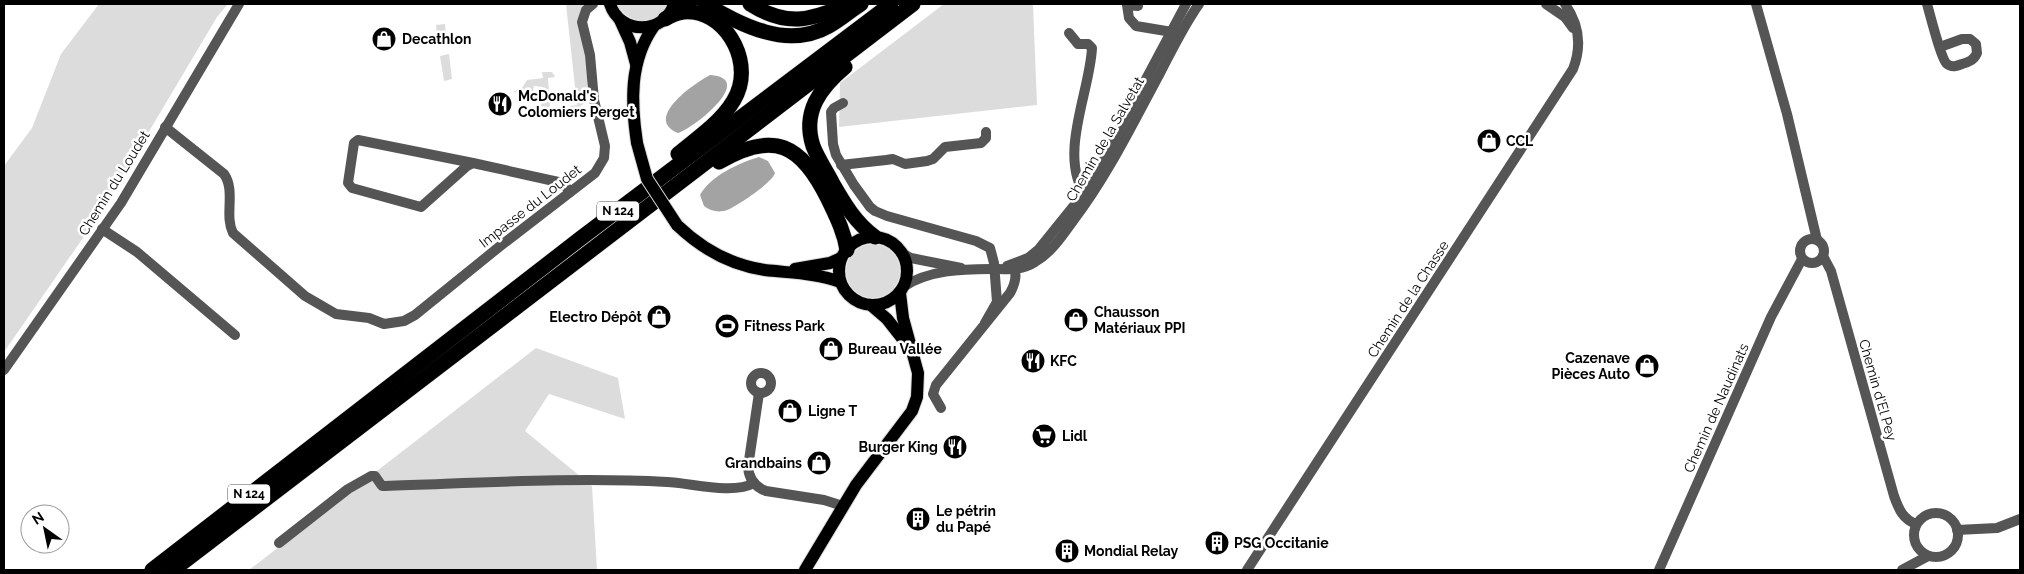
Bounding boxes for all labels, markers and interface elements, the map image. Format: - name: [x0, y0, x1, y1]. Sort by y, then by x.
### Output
- shop icon: Decathlon: [371, 26, 397, 52]
- place label: Decathlon: [402, 31, 471, 47]
- street label: Chemin de la Salvetat: [1063, 74, 1147, 204]
- place label: McDonald's Colomiers Perget: [518, 88, 635, 120]
- restaurant icon: McDonald's Colomiers Perget: [487, 91, 513, 117]
- street label: Chemin du Loudet: [75, 127, 153, 238]
- shop icon: CCL: [1476, 128, 1502, 154]
- place label: CCL: [1506, 133, 1534, 149]
- street label: Impasse du Loudet: [476, 161, 584, 251]
- road number: N 124: [597, 202, 639, 220]
- street label: Chemin de la Chasse: [1364, 237, 1452, 361]
- shop icon: Electro Dépôt: [646, 304, 672, 330]
- place label: Chausson Matériaux PPI: [1094, 304, 1186, 336]
- shop icon: Chausson Matériaux PPI: [1063, 307, 1089, 333]
- place label: Electro Dépôt: [549, 309, 643, 325]
- sports icon: Fitness Park: [714, 313, 740, 339]
- place label: Fitness Park: [744, 318, 825, 334]
- shop icon: Bureau Vallée: [818, 336, 844, 362]
- street label: Chemin d'El Pey: [1856, 337, 1900, 443]
- place label: Bureau Vallée: [848, 341, 942, 357]
- street label: Chemin de Naudinats: [1680, 341, 1752, 475]
- restaurant icon: KFC: [1020, 348, 1046, 374]
- place label: Cazenave Pièces Auto: [1552, 350, 1631, 382]
- place label: KFC: [1050, 353, 1077, 369]
- shop icon: Cazenave Pièces Auto: [1634, 353, 1660, 379]
- shop icon: Ligne T: [777, 398, 803, 424]
- place label: Ligne T: [808, 403, 857, 419]
- supermarket icon: Lidl: [1031, 423, 1057, 449]
- place label: Lidl: [1062, 428, 1088, 444]
- restaurant icon: Burger King: [942, 434, 968, 460]
- place label: Burger King: [859, 439, 938, 455]
- shop icon: Grandbains: [806, 450, 832, 476]
- place label: Grandbains: [725, 455, 802, 471]
- road number: N 124: [228, 484, 270, 504]
- place label: Le pétrin du Papé: [936, 503, 996, 535]
- north arrow: [20, 504, 70, 554]
- building icon: Le pétrin du Papé: [905, 506, 931, 532]
- text: N: [29, 508, 47, 528]
- building icon: PSG Occitanie: [1204, 530, 1230, 556]
- place label: PSG Occitanie: [1234, 535, 1329, 551]
- building icon: Mondial Relay: [1054, 538, 1080, 564]
- place label: Mondial Relay: [1084, 543, 1179, 559]

